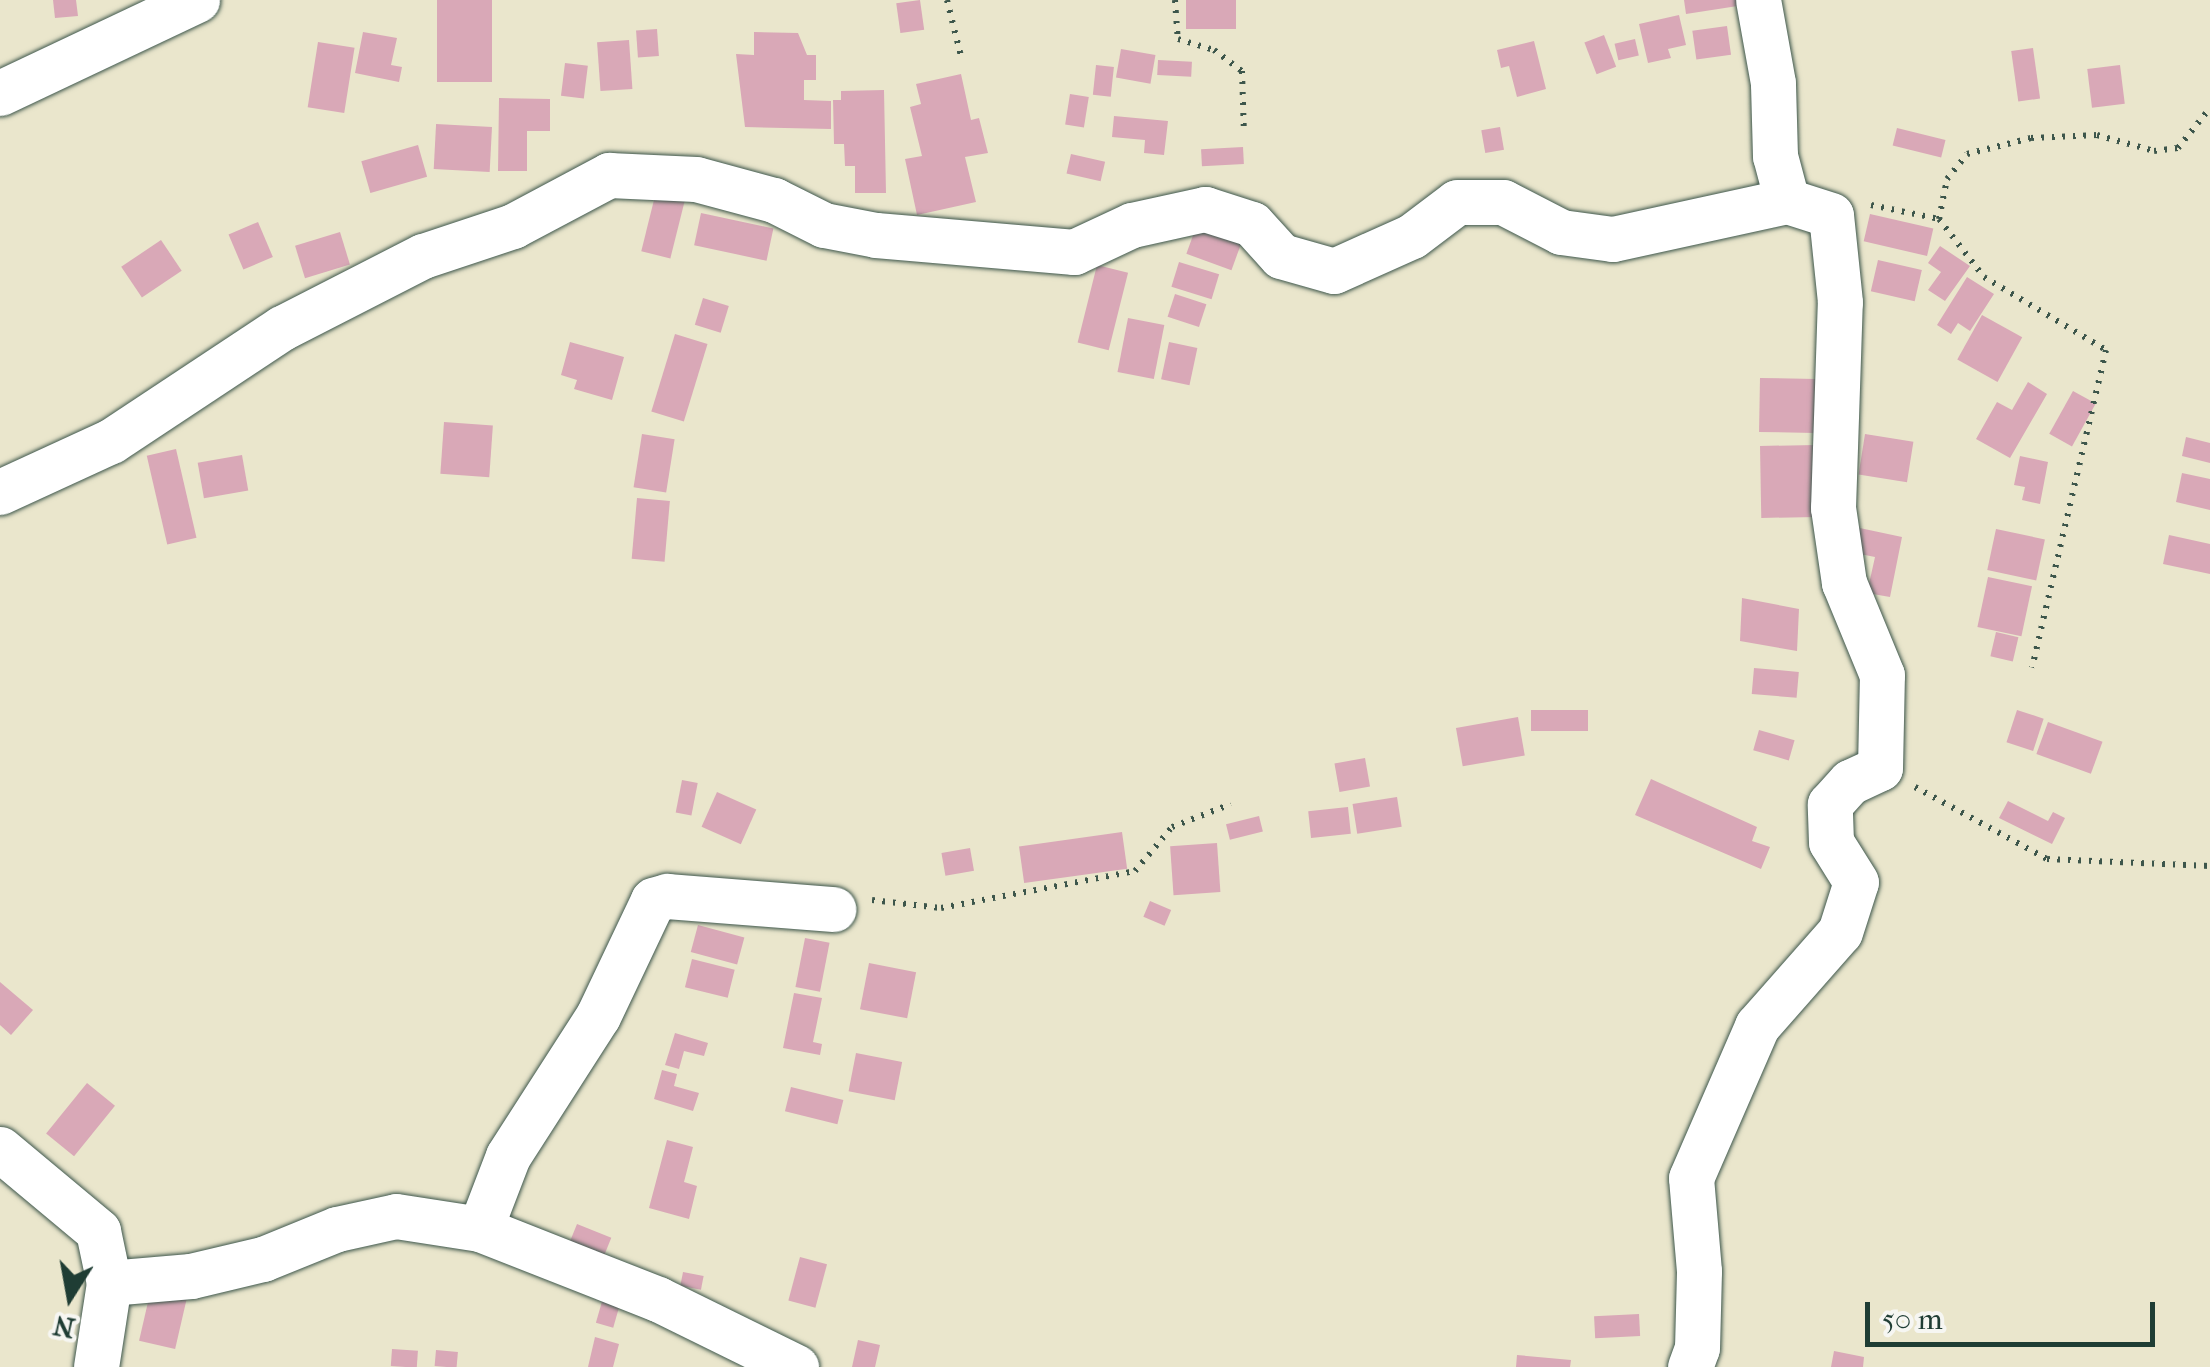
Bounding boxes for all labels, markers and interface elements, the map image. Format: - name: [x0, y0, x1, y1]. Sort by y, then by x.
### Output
- north arrow: [20, 1247, 120, 1347]
- scale bar: [1870, 1282, 2160, 1344]
- text: 50 m: [1882, 1302, 1943, 1337]
- text: N: [51, 1309, 78, 1345]

